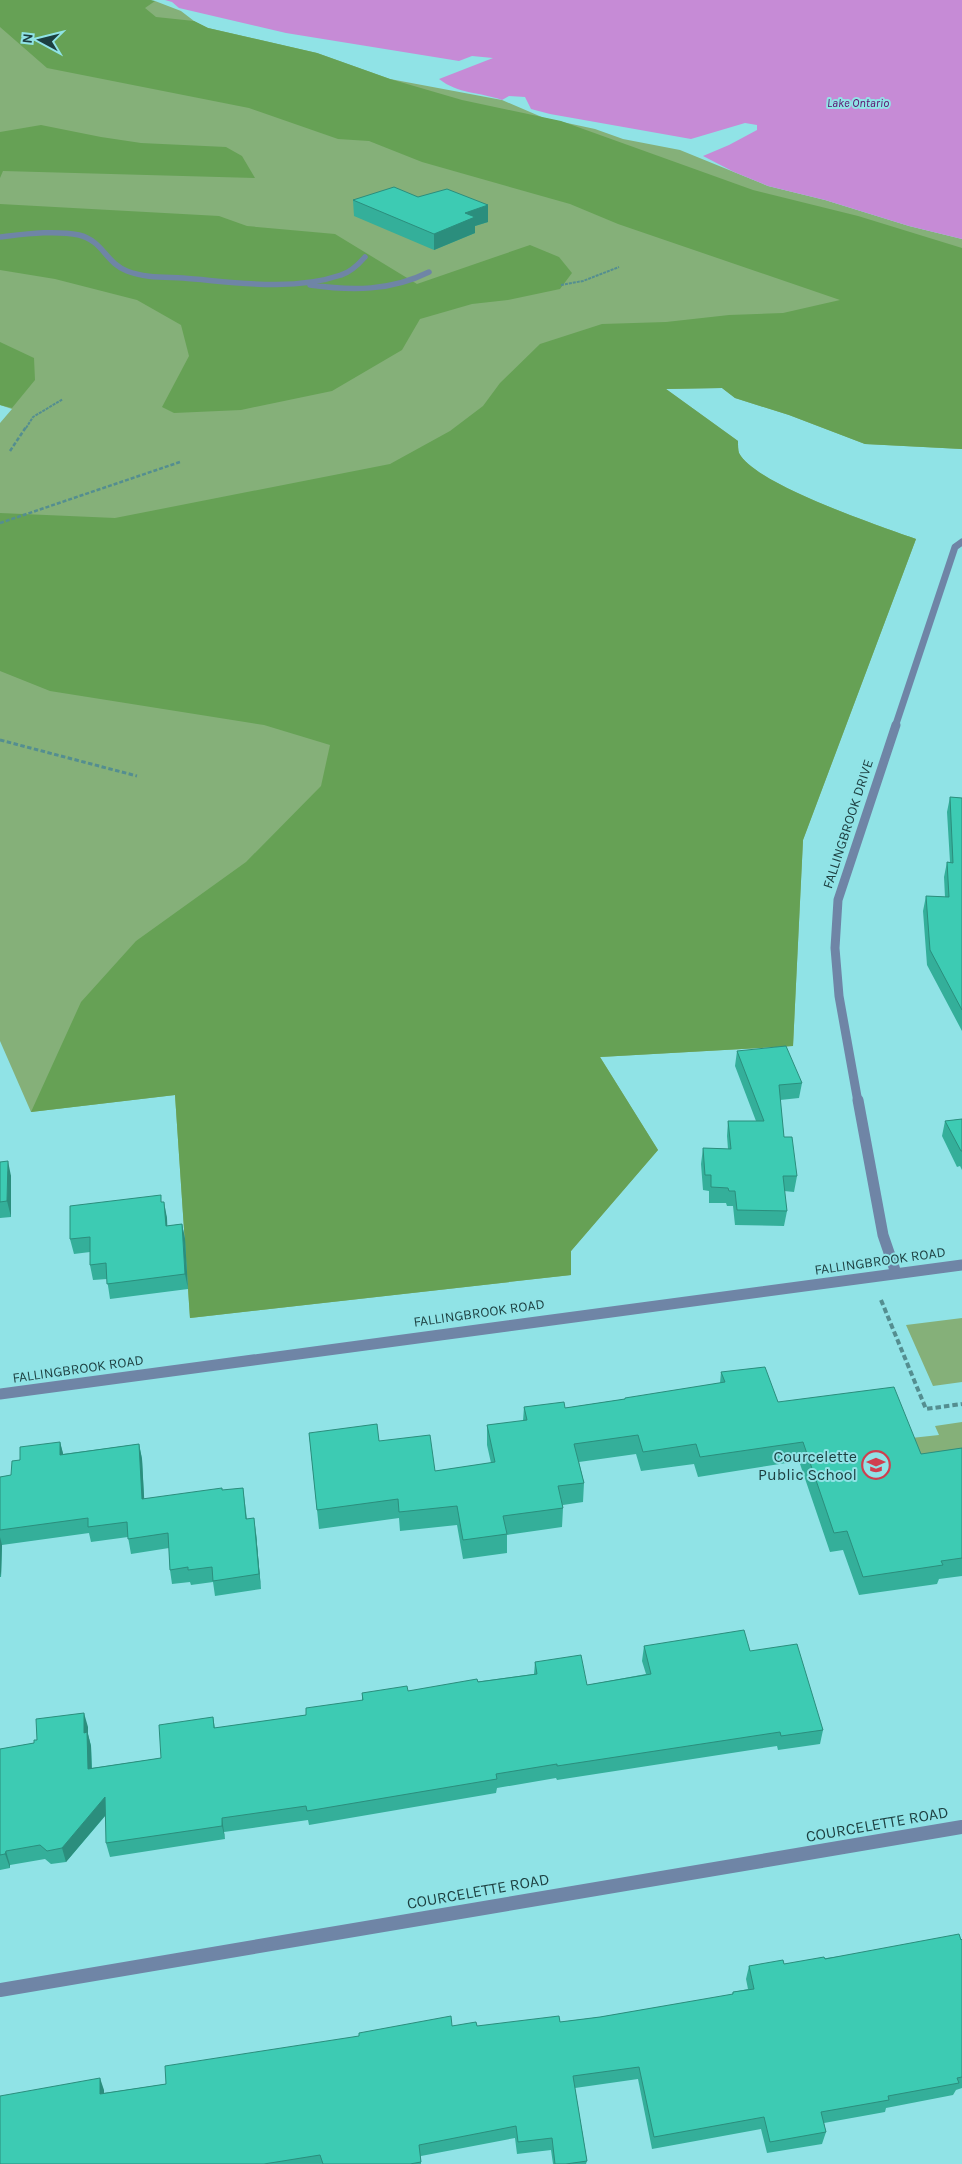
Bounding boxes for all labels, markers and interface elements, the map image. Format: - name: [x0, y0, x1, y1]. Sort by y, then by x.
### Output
- north arrow: [15, 15, 65, 65]
- text: N: [19, 32, 37, 44]
- water label: Lake Ontario: [827, 96, 889, 110]
- street label: FALLINGBROOK DRIVE: [819, 757, 877, 891]
- street label: FALLINGBROOK ROAD: [813, 1243, 947, 1279]
- street label: FALLINGBROOK ROAD: [412, 1295, 546, 1331]
- street label: FALLINGBROOK ROAD: [11, 1351, 145, 1387]
- place label: Courcelette Public School: [758, 1447, 857, 1484]
- school or university icon: Courcelette Public School: [861, 1450, 891, 1480]
- street label: COURCELETTE ROAD: [804, 1802, 950, 1846]
- street label: COURCELETTE ROAD: [405, 1869, 551, 1913]

